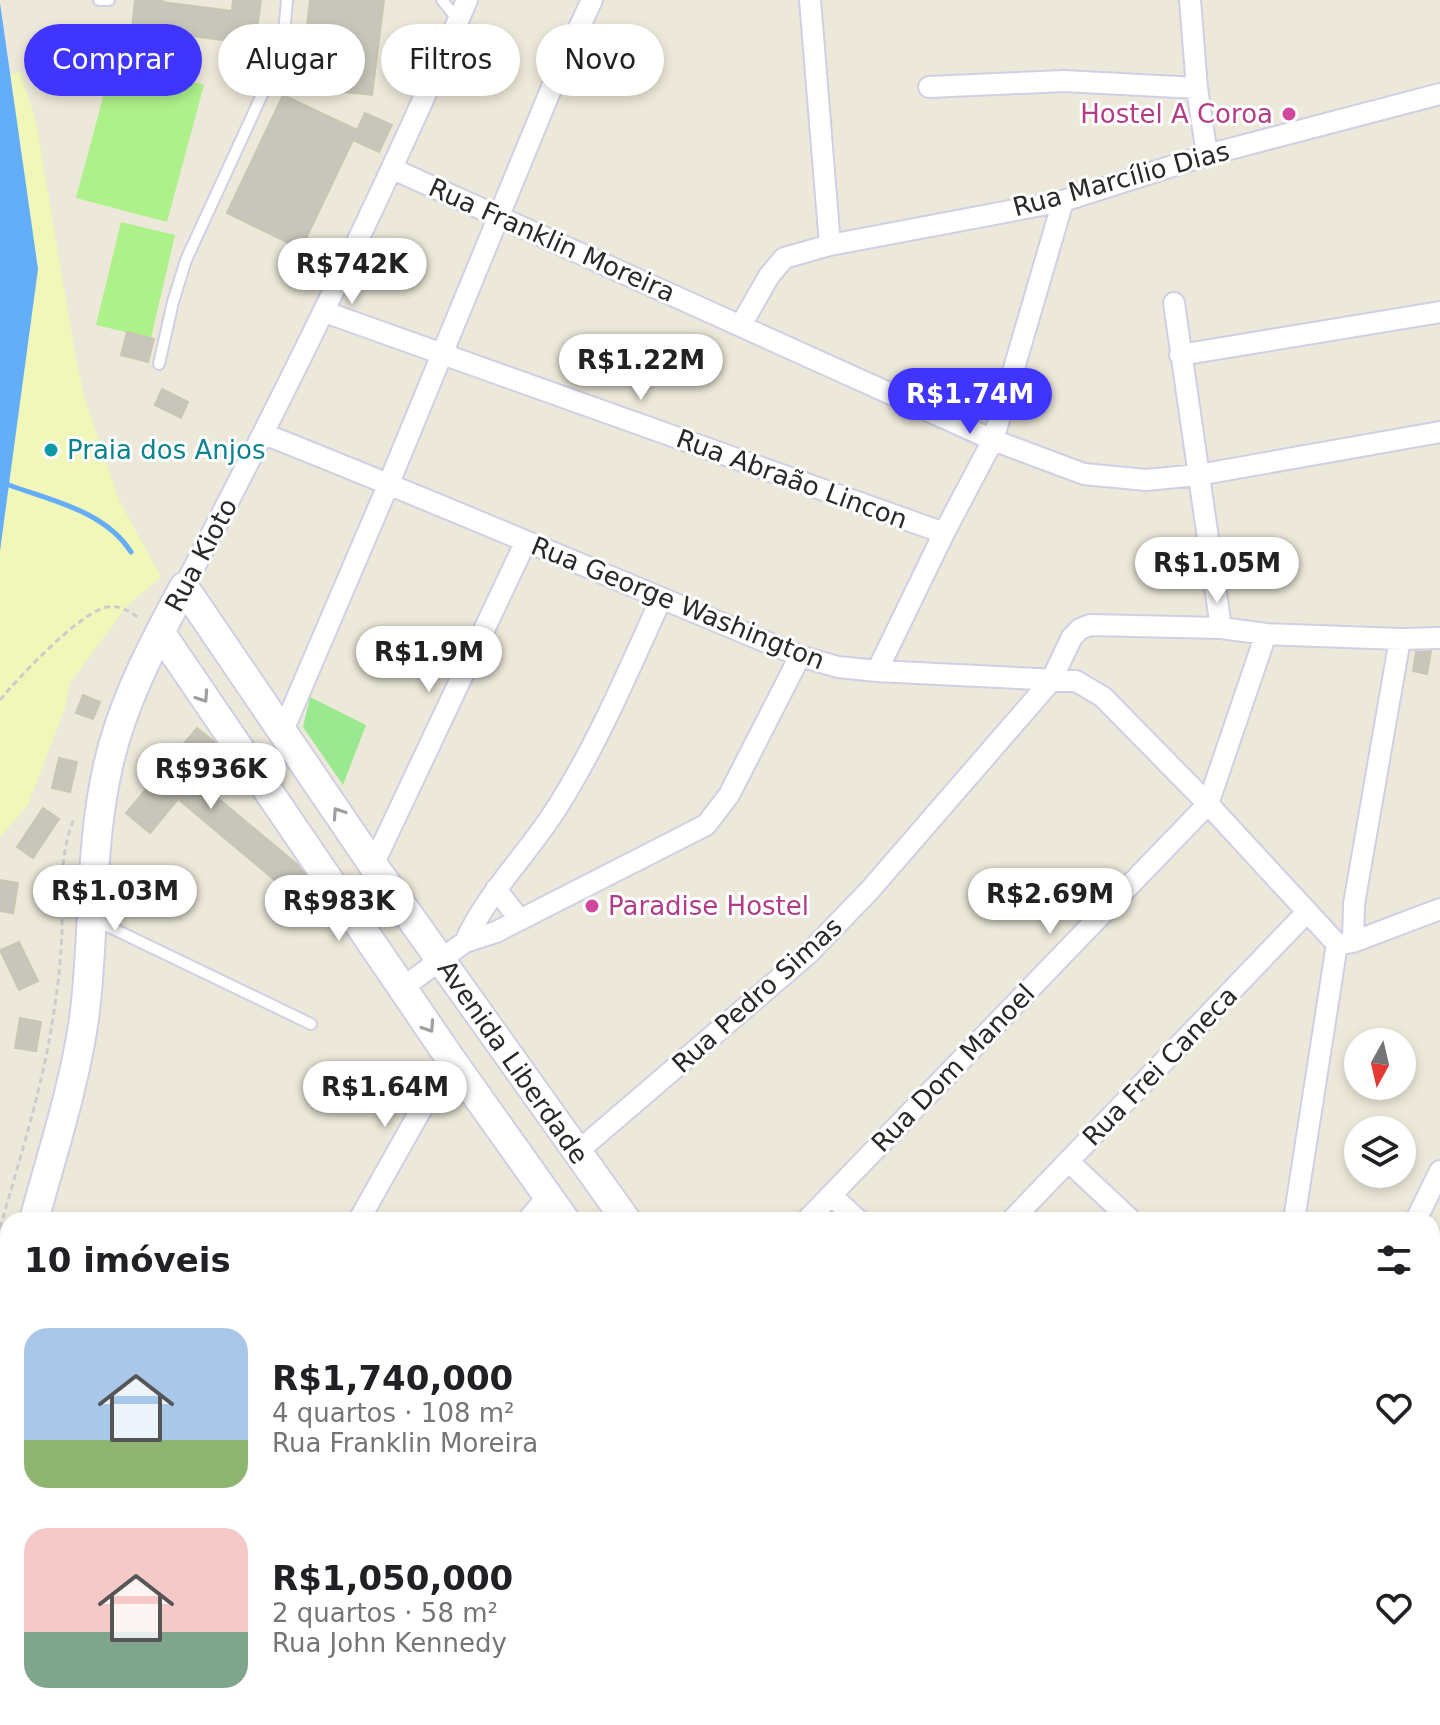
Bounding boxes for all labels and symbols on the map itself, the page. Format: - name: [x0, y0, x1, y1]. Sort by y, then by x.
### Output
- place label: Hostel A Coroa: [1080, 99, 1273, 129]
- marker: Hostel A Coroa: [1280, 105, 1298, 123]
- street label: Rua Marcílio Dias: [1009, 136, 1233, 222]
- street label: Rua Franklin Moreira: [424, 172, 680, 308]
- pin: R$742K: [287, 238, 417, 306]
- pin: R$1.22M: [567, 334, 715, 402]
- pin: R$1.74M: [896, 368, 1044, 436]
- street label: Rua Abraão Lincon: [672, 423, 912, 535]
- place label: Praia dos Anjos: [67, 435, 265, 465]
- marker: Praia dos Anjos: [42, 441, 60, 459]
- street label: Rua Kioto: [159, 493, 243, 617]
- street label: Rua George Washington: [527, 530, 829, 676]
- pin: R$1.05M: [1143, 537, 1291, 605]
- pin: R$1.9M: [364, 626, 494, 694]
- one-way arrow: [194, 688, 209, 703]
- pin: R$936K: [146, 743, 276, 811]
- one-way arrow: [333, 808, 348, 822]
- pin: R$1.03M: [41, 865, 189, 933]
- pin: R$2.69M: [976, 868, 1124, 936]
- pin: R$983K: [274, 875, 404, 943]
- place label: Paradise Hostel: [608, 891, 809, 921]
- marker: Paradise Hostel: [583, 897, 601, 915]
- street label: Rua Pedro Simas: [666, 911, 848, 1079]
- street label: Avenida Liberdade: [431, 955, 595, 1169]
- street label: Rua Dom Manoel: [865, 978, 1041, 1158]
- street label: Rua Frei Caneca: [1077, 980, 1243, 1152]
- one-way arrow: [419, 1019, 434, 1033]
- north arrow: [1344, 1028, 1416, 1100]
- pin: R$1.64M: [311, 1061, 459, 1129]

